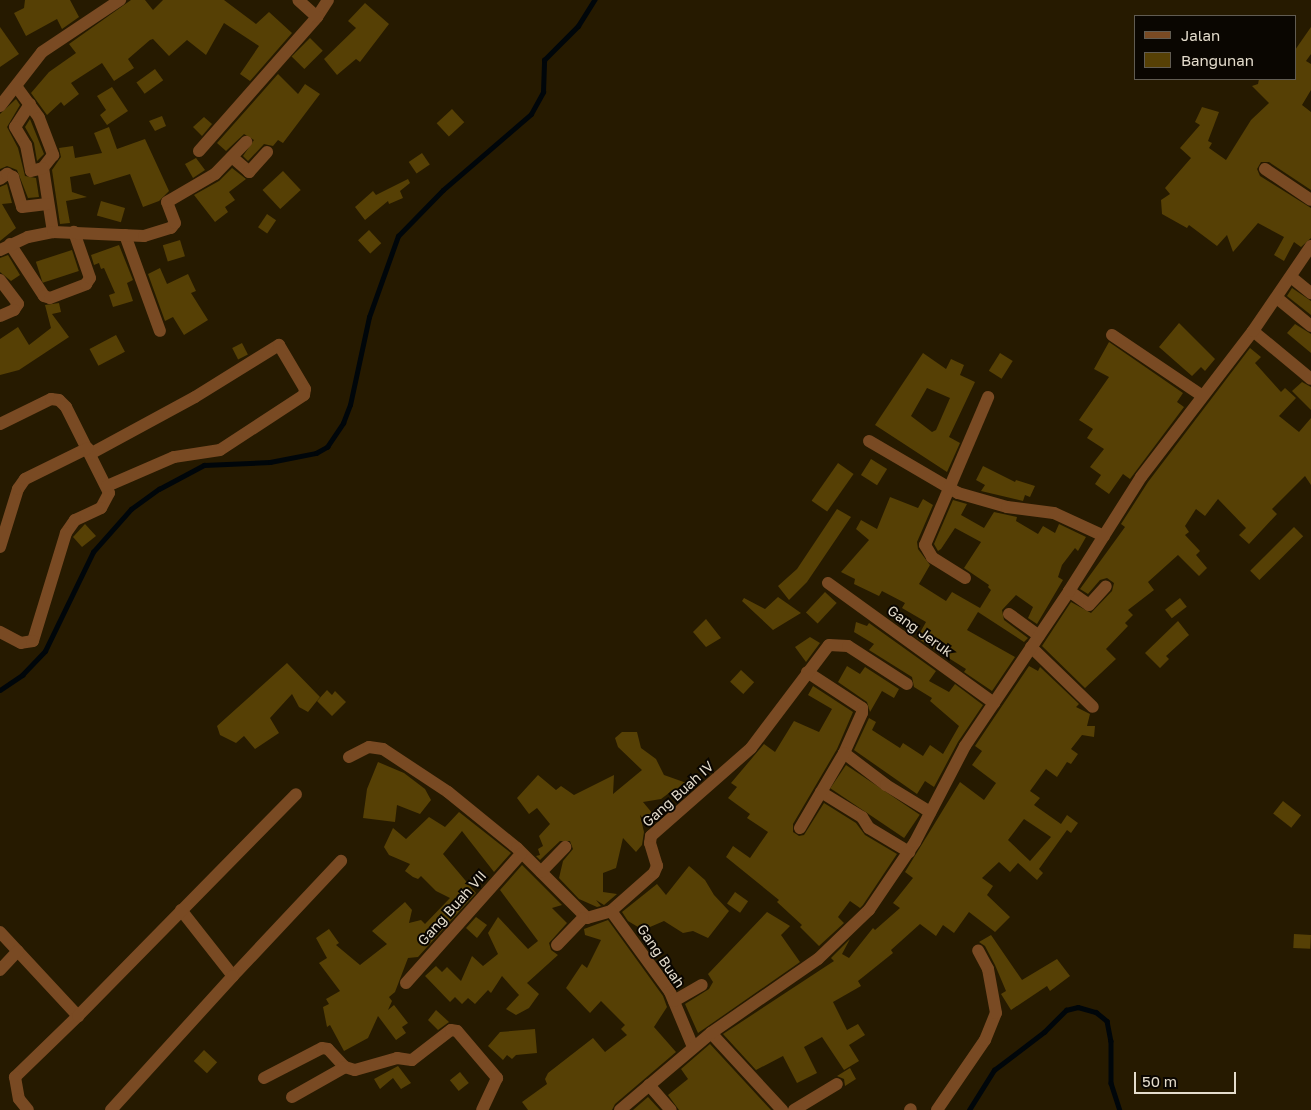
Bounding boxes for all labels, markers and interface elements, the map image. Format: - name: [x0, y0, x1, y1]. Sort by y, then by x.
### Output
- legend: [1134, 15, 1296, 80]
- text: Jalan: [1181, 26, 1220, 44]
- text: Bangunan: [1181, 51, 1254, 69]
- street label: Gang Jeruk: [884, 602, 956, 660]
- street label: Gang Buah IV: [639, 758, 717, 830]
- street label: Gang Buah VII: [414, 867, 490, 949]
- street label: Gang Buah: [634, 921, 688, 991]
- scale bar: [1136, 1062, 1238, 1094]
- text: 50 m: [1142, 1072, 1177, 1090]

